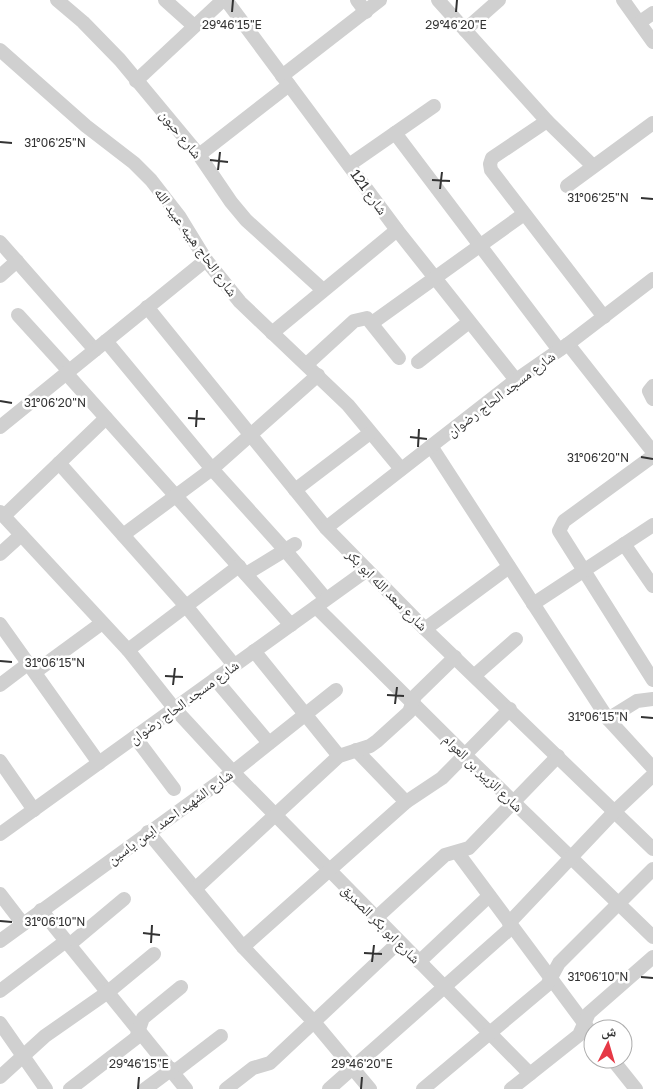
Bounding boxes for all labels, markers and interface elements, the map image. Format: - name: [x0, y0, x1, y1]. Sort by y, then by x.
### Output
- text: 29°46'15"E: [202, 17, 262, 32]
- text: 29°46'20"E: [425, 17, 487, 32]
- street label: شارع حبون: [155, 106, 206, 163]
- text: 31°06'25"N: [24, 135, 86, 150]
- street label: شارع 121: [346, 166, 392, 219]
- street label: شارع الحاج هيبه عبيد الله: [150, 184, 242, 301]
- text: 31°06'25"N: [567, 190, 629, 205]
- street label: شارع مسجد الحاج رضوان: [443, 347, 559, 441]
- text: 31°06'20"N: [24, 395, 86, 410]
- text: 31°06'20"N: [567, 450, 629, 465]
- street label: شارع سعد الله ابو بكر: [341, 545, 432, 635]
- text: 31°06'15"N: [25, 655, 85, 670]
- street label: شارع مسجد الحاج رضوان: [126, 656, 243, 749]
- text: 31°06'15"N: [568, 709, 628, 724]
- street label: شارع الزبير بن العوام: [438, 730, 527, 816]
- street label: شارع الشهيد احمد ايمن ياسين: [104, 765, 237, 869]
- street label: شارع ابو بكر الصديق: [337, 881, 424, 968]
- text: 31°06'10"N: [25, 914, 85, 929]
- text: 31°06'10"N: [568, 969, 628, 984]
- north arrow: [583, 1019, 633, 1069]
- text: ش: [601, 1021, 617, 1041]
- text: 29°46'15"E: [109, 1056, 169, 1071]
- text: 29°46'20"E: [331, 1056, 393, 1071]

